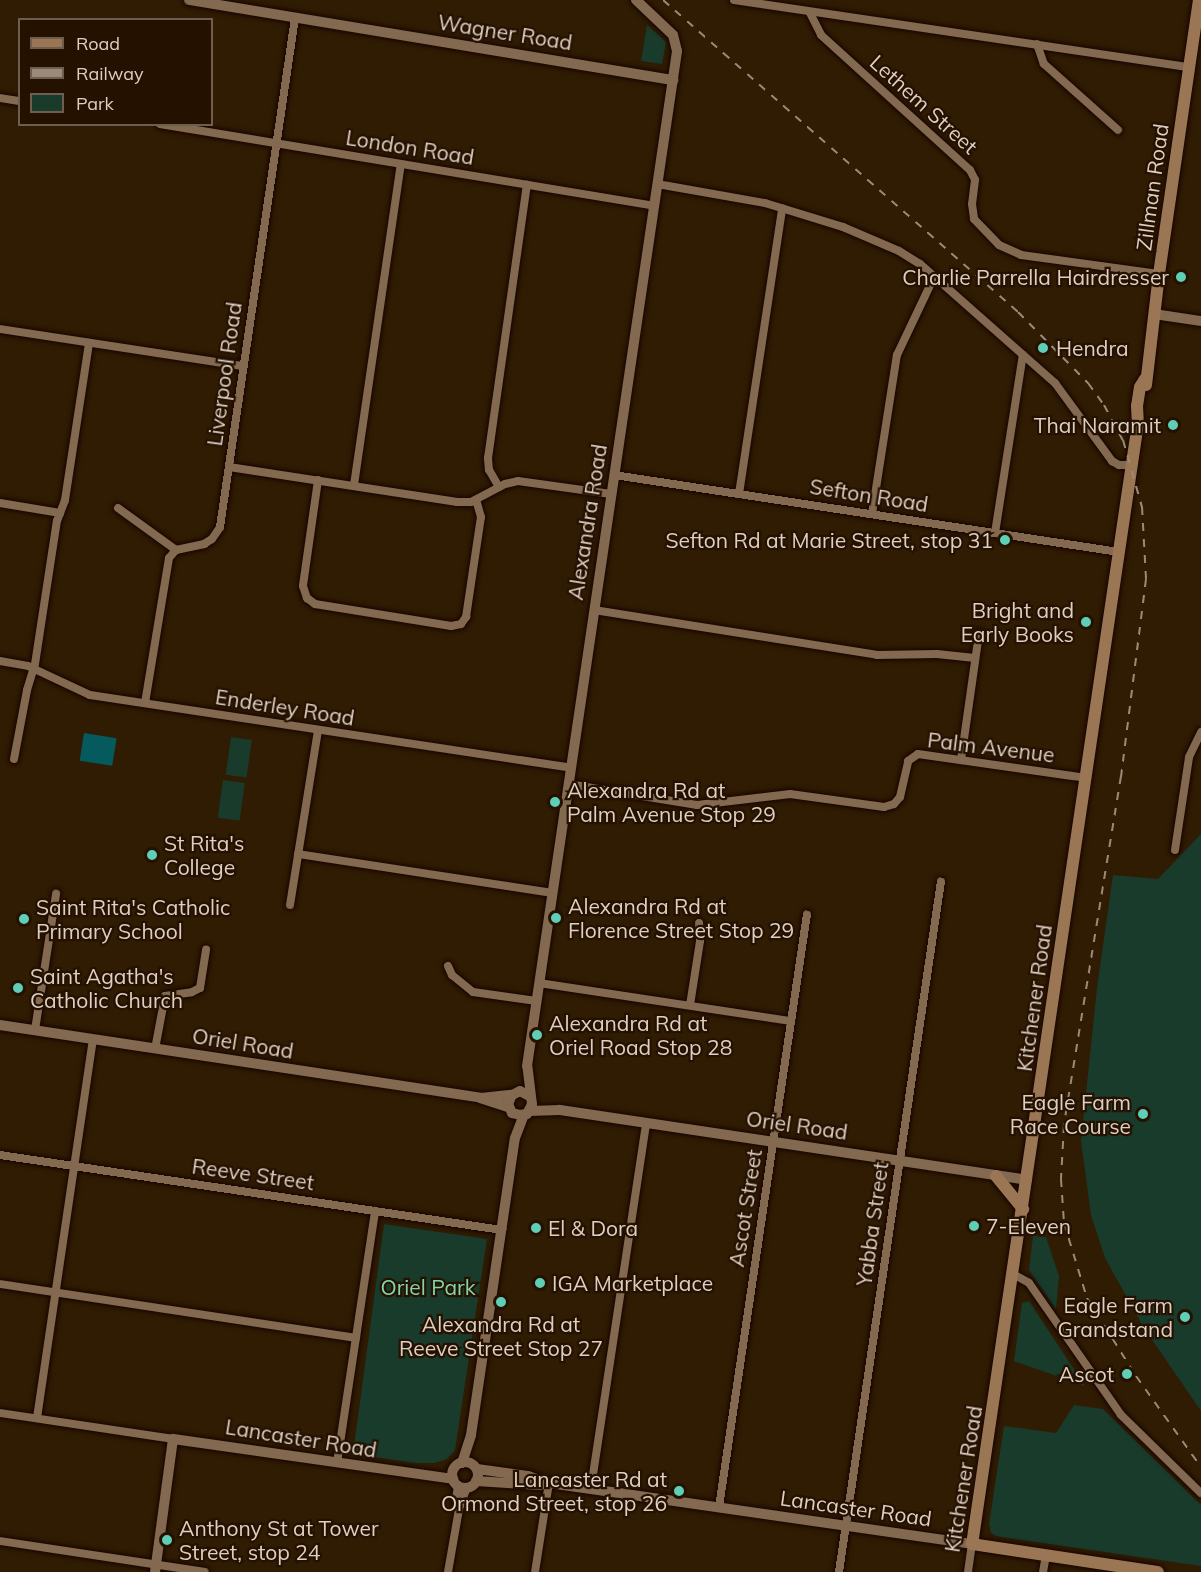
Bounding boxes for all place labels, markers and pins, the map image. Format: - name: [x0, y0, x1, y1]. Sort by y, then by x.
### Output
- place label: Charlie Parrella Hairdresser: [902, 264, 1169, 290]
- marker: Charlie Parrella Hairdresser: [1174, 270, 1188, 284]
- place label: Hendra: [1056, 335, 1129, 361]
- marker: Hendra: [1034, 339, 1052, 357]
- place label: Thai Naramit: [1034, 412, 1161, 438]
- marker: Thai Naramit: [1166, 418, 1180, 432]
- place label: Sefton Rd at Marie Street, stop 31: [665, 527, 993, 553]
- marker: Sefton Rd at Marie Street, stop 31: [998, 533, 1012, 547]
- place label: Bright and Early Books: [961, 597, 1074, 647]
- marker: Bright and Early Books: [1079, 615, 1093, 629]
- place label: Alexandra Rd at Palm Avenue Stop 29: [567, 777, 776, 827]
- marker: Alexandra Rd at Palm Avenue Stop 29: [548, 795, 562, 809]
- place label: St Rita's College: [164, 830, 244, 880]
- marker: St Rita's College: [145, 848, 159, 862]
- place label: Alexandra Rd at Florence Street Stop 29: [568, 893, 794, 943]
- place label: Saint Rita's Catholic Primary School: [36, 894, 230, 944]
- marker: Alexandra Rd at Florence Street Stop 29: [549, 911, 563, 925]
- marker: Saint Rita's Catholic Primary School: [17, 912, 31, 926]
- place label: Saint Agatha's Catholic Church: [30, 963, 183, 1013]
- marker: Saint Agatha's Catholic Church: [11, 981, 25, 995]
- place label: Alexandra Rd at Oriel Road Stop 28: [549, 1010, 732, 1060]
- marker: Alexandra Rd at Oriel Road Stop 28: [530, 1028, 544, 1042]
- place label: Eagle Farm Race Course: [1010, 1089, 1131, 1139]
- marker: Eagle Farm Race Course: [1136, 1107, 1150, 1121]
- place label: 7-Eleven: [986, 1213, 1071, 1239]
- place label: El & Dora: [548, 1215, 638, 1241]
- marker: 7-Eleven: [967, 1219, 981, 1233]
- marker: El & Dora: [529, 1221, 543, 1235]
- place label: IGA Marketplace: [552, 1270, 713, 1296]
- marker: IGA Marketplace: [533, 1276, 547, 1290]
- place label: Eagle Farm Grandstand: [1057, 1292, 1173, 1342]
- marker: Alexandra Rd at Reeve Street Stop 27: [494, 1295, 508, 1309]
- marker: Eagle Farm Grandstand: [1178, 1310, 1192, 1324]
- place label: Alexandra Rd at Reeve Street Stop 27: [399, 1311, 603, 1361]
- place label: Ascot: [1059, 1361, 1114, 1387]
- marker: Ascot: [1118, 1365, 1136, 1383]
- place label: Lancaster Rd at Ormond Street, stop 26: [441, 1466, 667, 1516]
- marker: Lancaster Rd at Ormond Street, stop 26: [672, 1484, 686, 1498]
- place label: Anthony St at Tower Street, stop 24: [179, 1515, 379, 1565]
- marker: Anthony St at Tower Street, stop 24: [160, 1533, 174, 1547]

